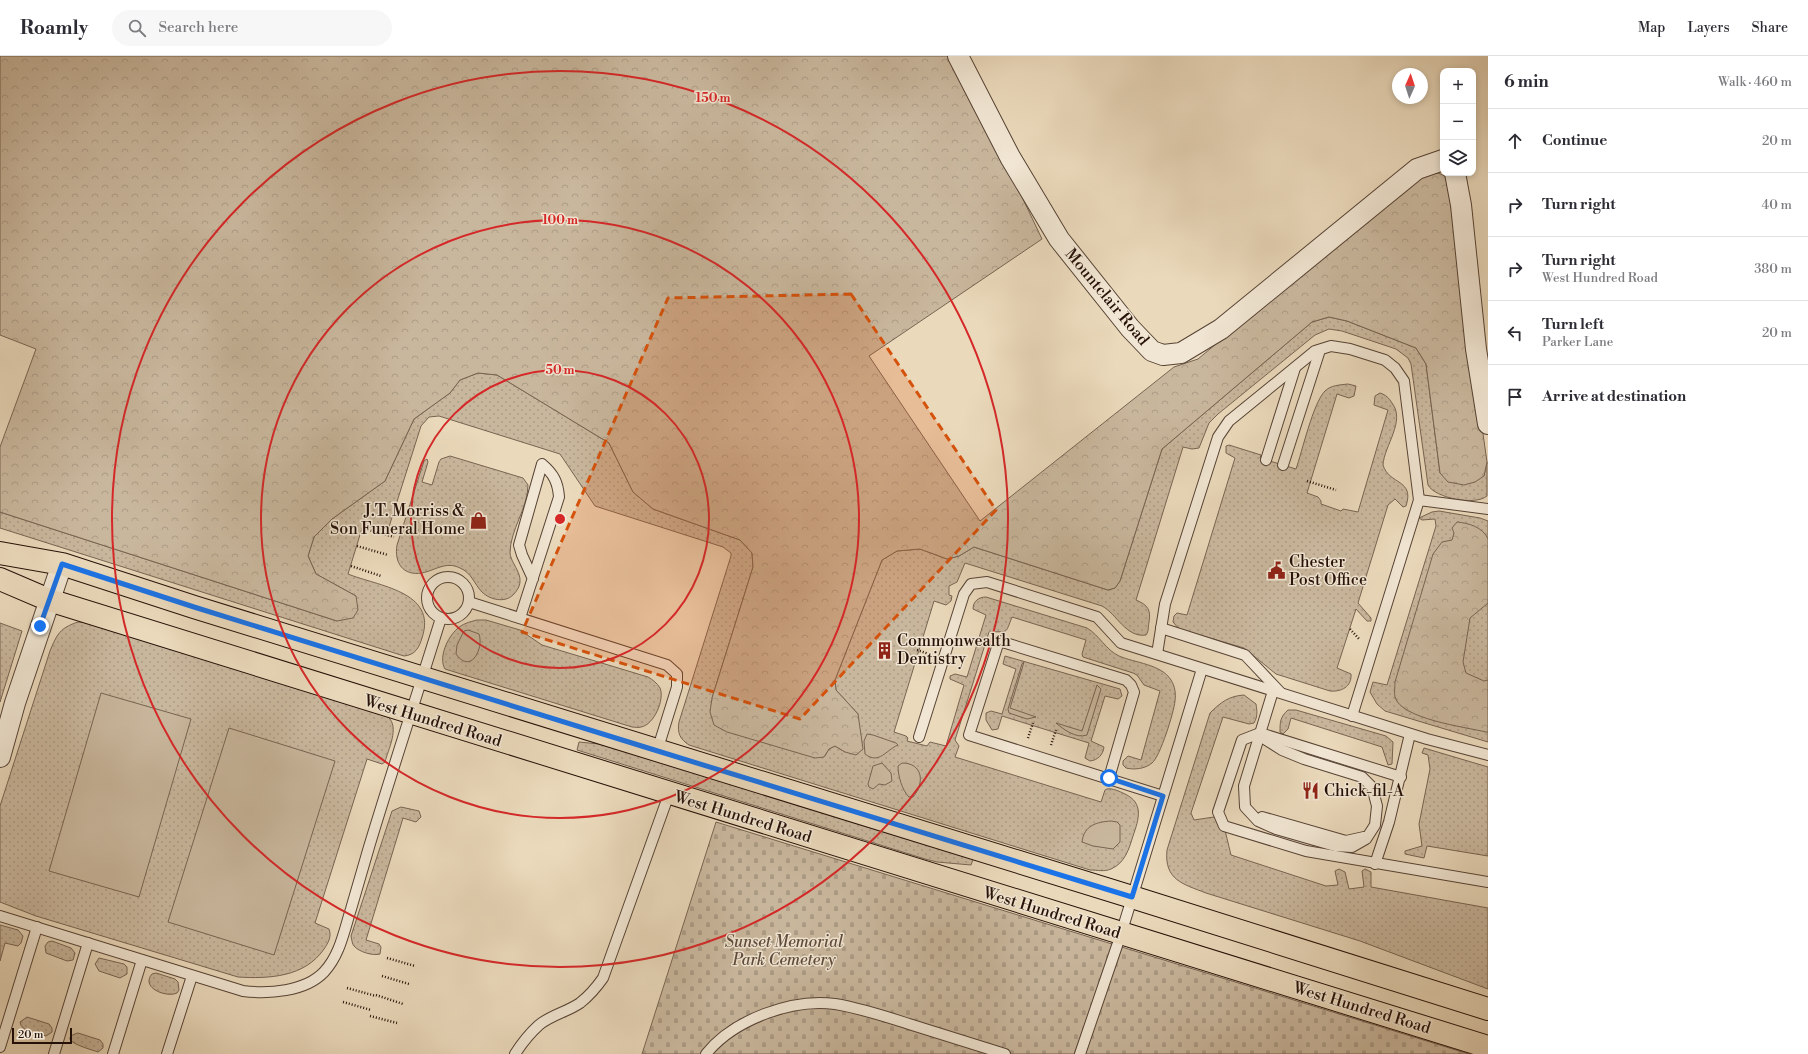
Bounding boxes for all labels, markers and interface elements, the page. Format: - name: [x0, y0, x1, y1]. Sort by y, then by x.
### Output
- search box: [112, 10, 392, 46]
- text: Roamly: [20, 16, 88, 40]
- icon: search: [126, 17, 148, 39]
- text: Search here: [158, 18, 238, 37]
- text: Map: [1638, 19, 1665, 37]
- text: Layers: [1687, 19, 1730, 37]
- text: Share: [1752, 19, 1788, 37]
- north arrow: [1392, 68, 1428, 104]
- map controls: [1440, 68, 1476, 176]
- button: +: [1440, 68, 1476, 104]
- text: 6 min: [1504, 71, 1549, 93]
- text: Walk · 460 m: [1718, 74, 1792, 90]
- text: 150 m: [696, 91, 730, 106]
- button: −: [1440, 104, 1476, 140]
- icon: ahead: [1504, 130, 1526, 152]
- text: Continue: [1542, 131, 1607, 150]
- text: 20 m: [1762, 133, 1792, 149]
- button: layers: [1440, 140, 1476, 176]
- icon: right: [1504, 194, 1526, 216]
- text: Turn right: [1542, 195, 1616, 214]
- text: 40 m: [1762, 197, 1792, 213]
- text: 100 m: [542, 213, 578, 228]
- street label: Mountclair Road: [1061, 244, 1153, 350]
- text: Turn right: [1542, 251, 1616, 270]
- icon: right: [1504, 258, 1526, 280]
- text: 380 m: [1754, 261, 1792, 277]
- text: West Hundred Road: [1542, 270, 1658, 286]
- text: Turn left: [1542, 315, 1604, 334]
- icon: left: [1504, 322, 1526, 344]
- text: 20 m: [1762, 325, 1792, 341]
- text: Parker Lane: [1542, 334, 1613, 350]
- text: 50 m: [545, 363, 575, 378]
- icon: arrive: [1504, 386, 1526, 408]
- text: Arrive at destination: [1542, 387, 1686, 406]
- place label: J.T. Morriss & Son Funeral Home: [330, 501, 465, 539]
- shop icon: J.T. Morriss & Son Funeral Home: [468, 510, 488, 530]
- centre of rings: [553, 512, 567, 526]
- place label: Chester Post Office: [1289, 552, 1367, 590]
- public building icon: Chester Post Office: [1266, 561, 1286, 581]
- route end: [31, 617, 49, 635]
- place label: Commonwealth Dentistry: [897, 631, 1011, 669]
- building icon: Commonwealth Dentistry: [874, 640, 894, 660]
- street label: West Hundred Road: [361, 690, 504, 751]
- route start: [1100, 769, 1118, 787]
- restaurant icon: Chick-fil-A: [1301, 781, 1321, 801]
- place label: Chick-fil-A: [1324, 781, 1405, 801]
- street label: West Hundred Road: [671, 786, 814, 847]
- street label: West Hundred Road: [980, 882, 1123, 943]
- park label: Sunset Memorial Park Cemetery: [725, 932, 844, 970]
- street label: West Hundred Road: [1290, 977, 1433, 1038]
- scale bar: [12, 1026, 72, 1045]
- text: 20 m: [18, 1028, 43, 1042]

